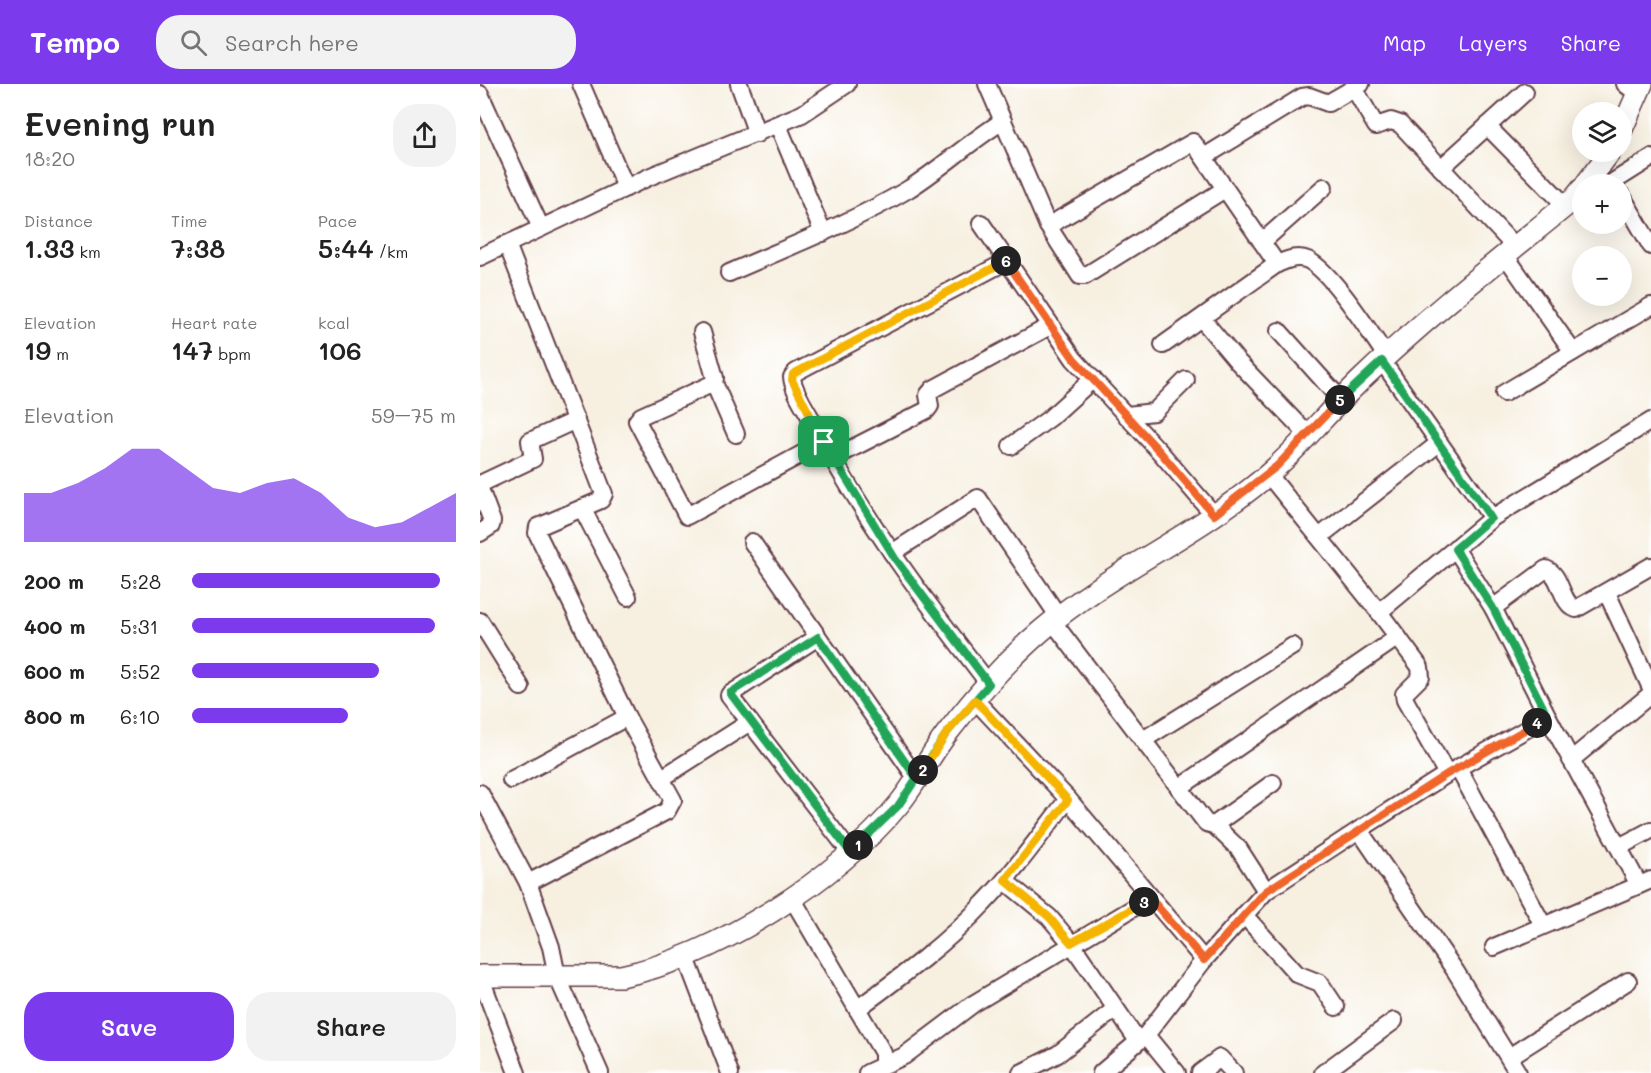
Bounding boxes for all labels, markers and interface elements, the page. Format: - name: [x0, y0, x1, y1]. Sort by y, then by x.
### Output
- search box: [156, 15, 576, 69]
- text: Tempo: [30, 24, 120, 60]
- icon: search: [177, 26, 210, 59]
- text: Search here: [225, 28, 359, 57]
- text: Map: [1383, 29, 1426, 56]
- text: Layers: [1459, 29, 1528, 56]
- text: Share: [1561, 29, 1621, 56]
- text: Evening run: [24, 101, 216, 144]
- map controls: [1572, 102, 1632, 306]
- button: layers: [1572, 102, 1632, 162]
- button: share: [393, 104, 456, 167]
- text: 18:20: [24, 145, 75, 171]
- button: +: [1572, 174, 1632, 234]
- text: Distance: [24, 210, 93, 231]
- text: Time: [171, 210, 207, 231]
- text: Pace: [318, 210, 357, 231]
- text: 1.33: [24, 231, 74, 265]
- text: 7:38: [171, 231, 225, 265]
- text: 5:44: [318, 231, 374, 265]
- text: km: [74, 241, 101, 262]
- text: /km: [374, 241, 408, 262]
- pin: 6: [991, 246, 1021, 276]
- button: −: [1572, 246, 1632, 306]
- text: 6: [1001, 250, 1011, 271]
- text: Elevation: [24, 312, 96, 333]
- text: Heart rate: [171, 312, 257, 333]
- text: kcal: [318, 312, 350, 333]
- text: 19: [24, 333, 51, 367]
- text: 147: [171, 333, 213, 367]
- text: 106: [318, 333, 362, 367]
- text: m: [51, 343, 69, 364]
- text: bpm: [213, 343, 251, 364]
- pin: 5: [1325, 385, 1355, 415]
- text: 5: [1335, 389, 1345, 410]
- text: Elevation: [24, 402, 114, 428]
- text: 59–75 m: [371, 402, 456, 428]
- pin: [798, 416, 849, 467]
- icon: arrive: [807, 425, 840, 458]
- text: 200 m: [24, 568, 84, 594]
- text: 5:28: [120, 568, 161, 594]
- text: 400 m: [24, 613, 85, 639]
- text: 5:31: [120, 613, 159, 639]
- text: 600 m: [24, 658, 85, 684]
- text: 5:52: [120, 658, 161, 684]
- text: 800 m: [24, 703, 85, 729]
- text: 6:10: [120, 703, 160, 729]
- pin: 4: [1522, 708, 1552, 738]
- text: 4: [1532, 712, 1542, 733]
- pin: 2: [908, 755, 938, 785]
- text: 2: [919, 759, 927, 780]
- pin: 1: [843, 830, 873, 860]
- text: 1: [854, 834, 862, 855]
- pin: 3: [1129, 887, 1159, 917]
- text: 3: [1139, 891, 1149, 912]
- button: Save: [24, 992, 234, 1061]
- button: Share: [246, 992, 456, 1061]

